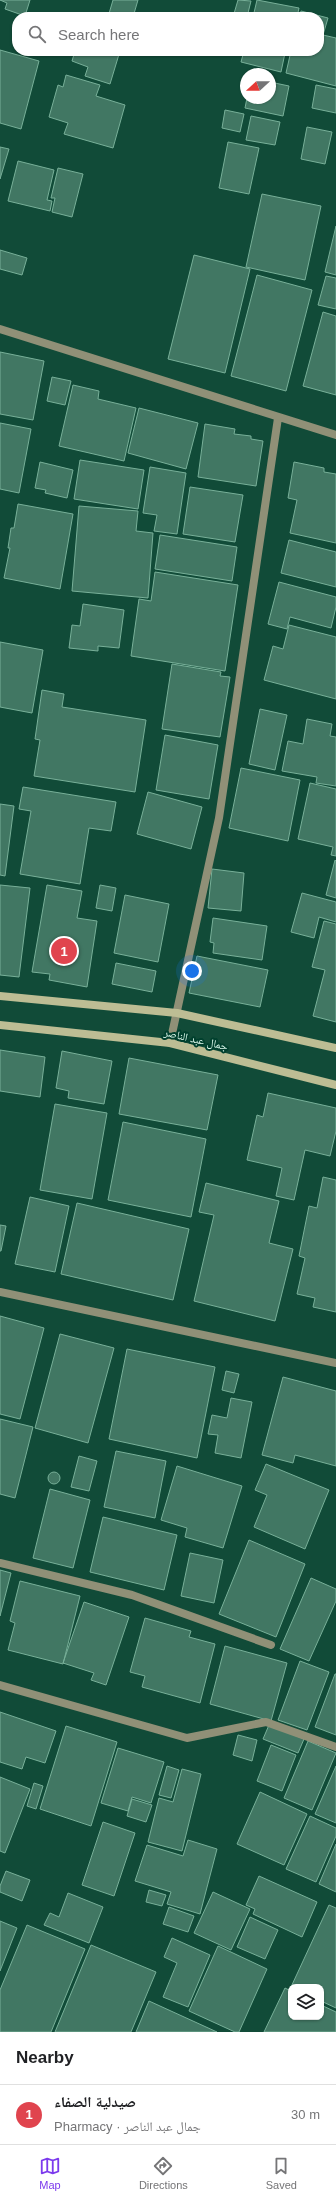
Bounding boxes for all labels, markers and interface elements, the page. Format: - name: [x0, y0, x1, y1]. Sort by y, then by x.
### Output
- search box: [12, 12, 324, 56]
- icon: search: [26, 23, 48, 45]
- text: Search here: [58, 26, 140, 43]
- north arrow: [240, 68, 276, 104]
- pin: 1: [51, 936, 77, 966]
- your location: [182, 961, 202, 981]
- street label: جمال عبد الناصر: [162, 1026, 229, 1053]
- map controls: [288, 1984, 324, 2020]
- button: layers: [288, 1984, 324, 2020]
- text: Nearby: [16, 2048, 74, 2067]
- text: صيدلية الصفاء: [54, 2093, 136, 2110]
- text: 1: [25, 2107, 33, 2122]
- text: 30 m: [291, 2107, 320, 2122]
- text: Pharmacy · جمال عبد الناصر: [54, 2119, 201, 2134]
- tab: Map: [39, 2155, 61, 2191]
- tab: Directions: [139, 2155, 188, 2191]
- tab: Saved: [266, 2155, 297, 2191]

